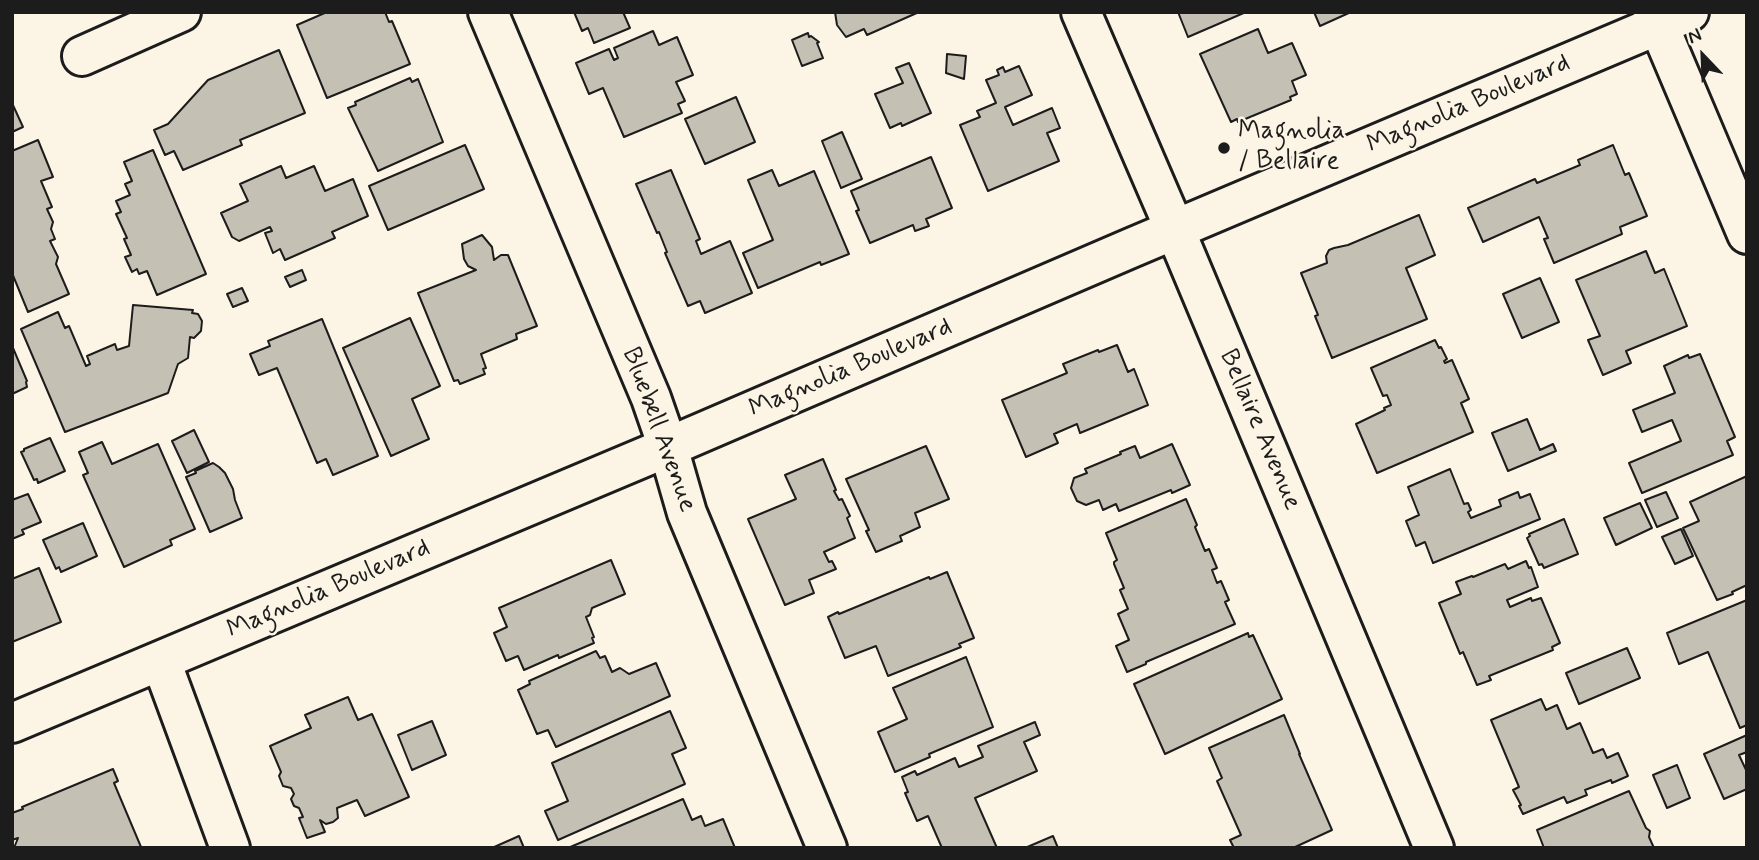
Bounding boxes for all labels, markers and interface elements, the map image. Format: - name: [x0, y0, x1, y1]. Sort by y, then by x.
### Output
- north arrow: [1668, 21, 1738, 91]
- text: N: [1684, 22, 1705, 50]
- street label: Magnolia Boulevard: [1363, 48, 1575, 162]
- place label: Magnolia / Bellaire: [1238, 117, 1345, 178]
- marker: Magnolia / Bellaire: [1216, 140, 1232, 156]
- street label: Magnolia Boulevard: [745, 312, 957, 426]
- street label: Bluebell Avenue: [614, 344, 702, 516]
- street label: Bellaire Avenue: [1211, 345, 1307, 515]
- street label: Magnolia Boulevard: [223, 533, 435, 647]

